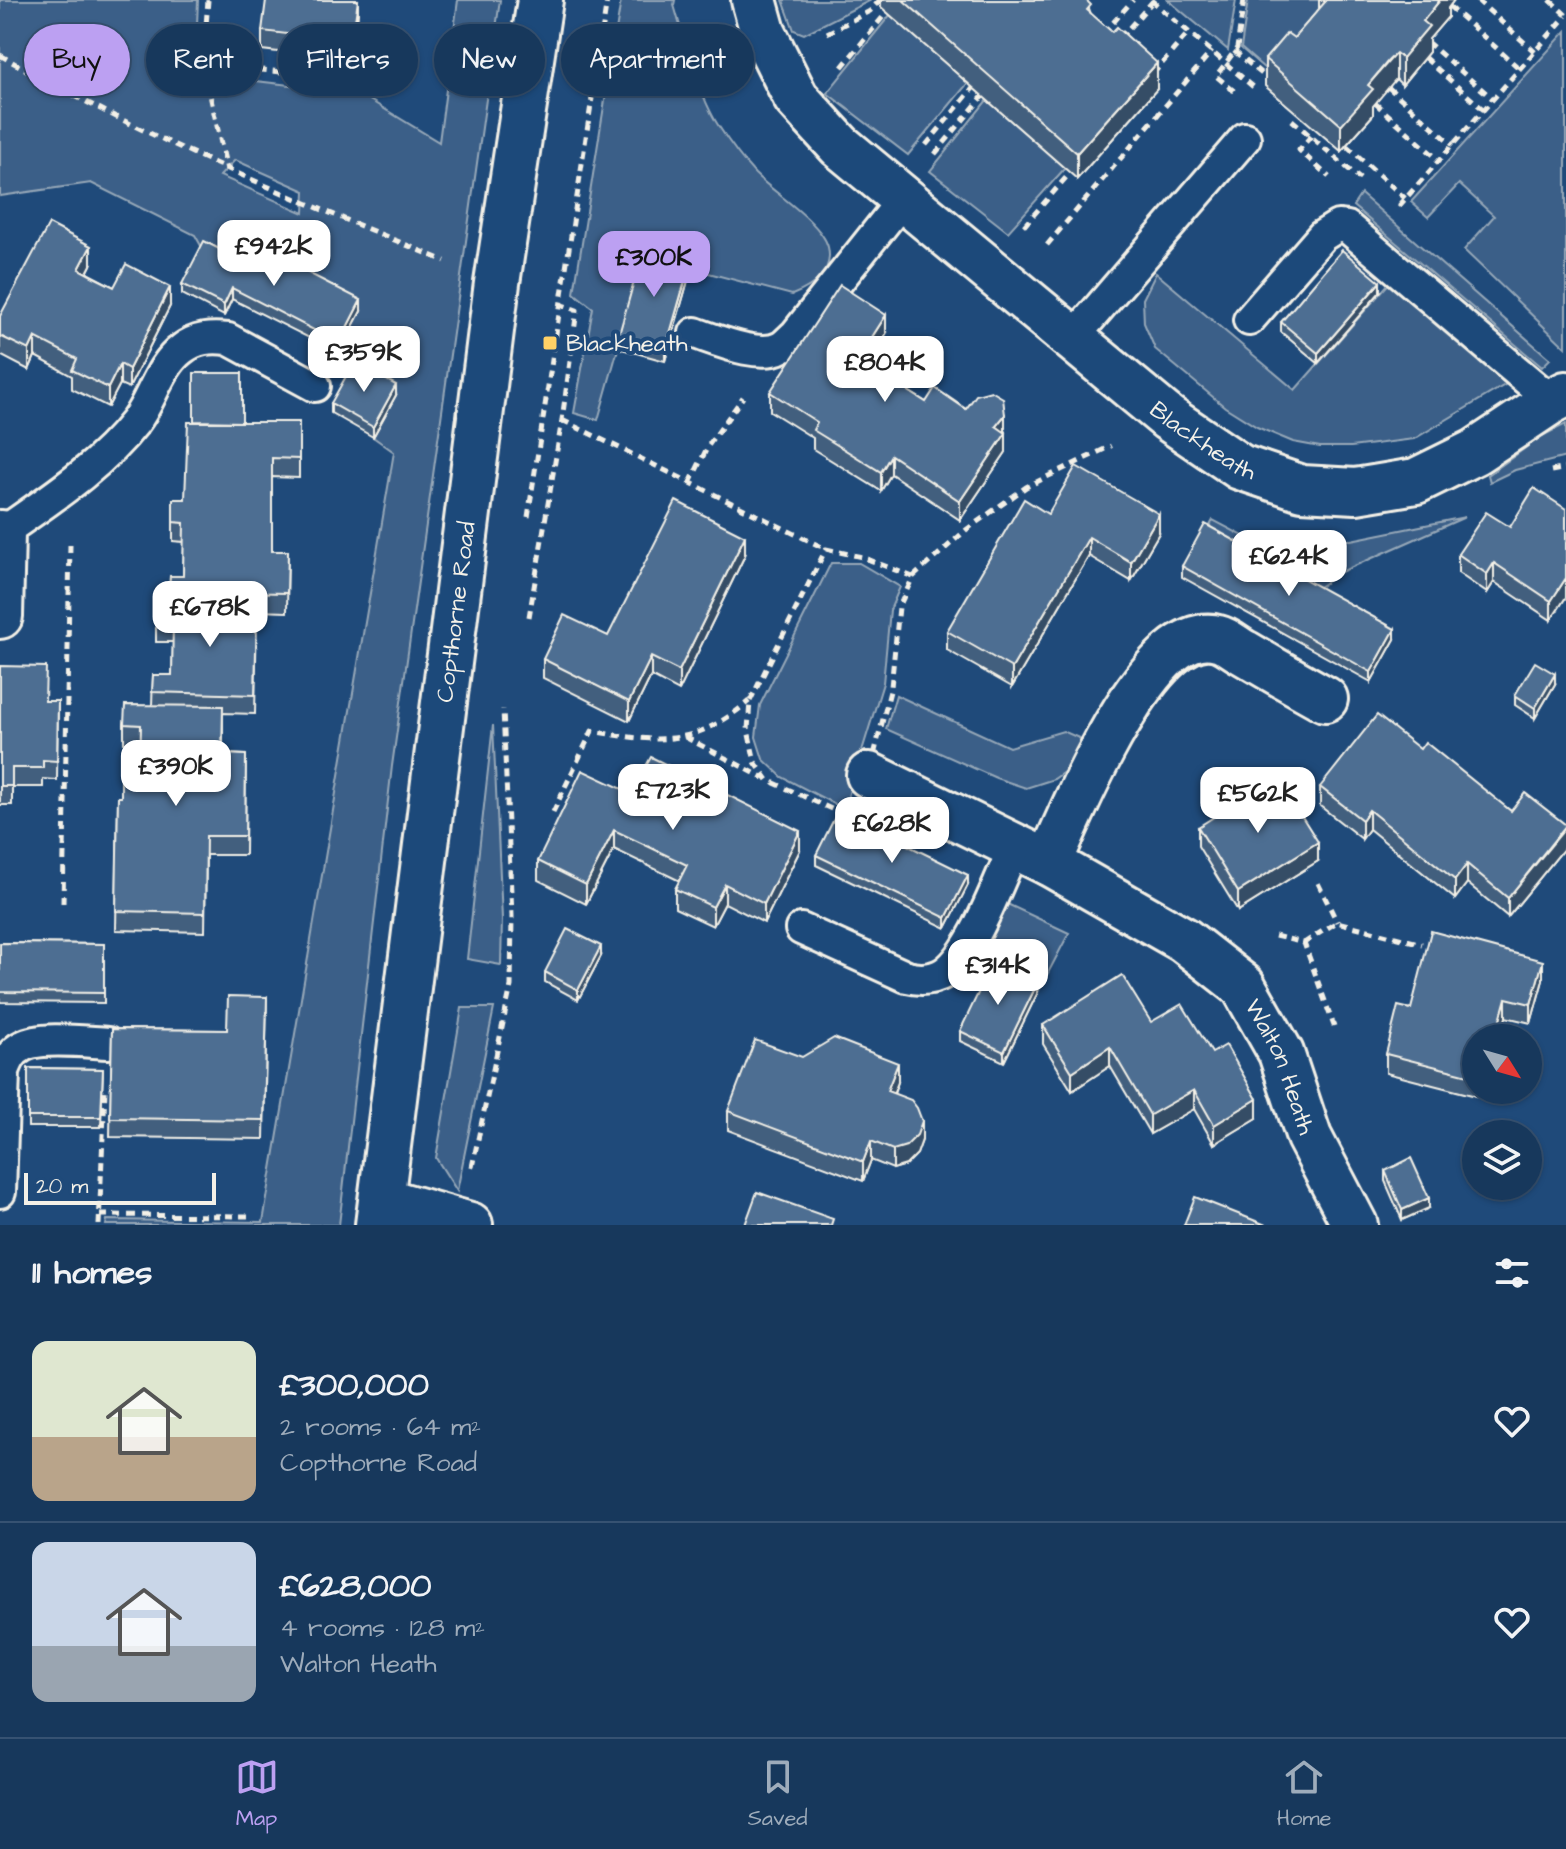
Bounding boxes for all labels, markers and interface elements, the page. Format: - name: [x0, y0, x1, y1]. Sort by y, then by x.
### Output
- chip: Buy: [24, 24, 130, 96]
- chip: Rent: [146, 24, 262, 96]
- chip: Filters: [278, 24, 418, 96]
- chip: New: [434, 24, 545, 96]
- chip: Apartment: [561, 24, 754, 96]
- pin: £942K: [218, 220, 330, 288]
- text: £942K: [235, 228, 313, 264]
- pin: £300K: [598, 231, 710, 299]
- text: £300K: [616, 239, 692, 275]
- pin: £359K: [308, 326, 420, 394]
- place label: Blackheath: [566, 327, 688, 361]
- text: £359K: [326, 334, 402, 370]
- marker: Blackheath: [541, 334, 559, 352]
- pin: £804K: [829, 336, 941, 404]
- text: £804K: [845, 344, 925, 380]
- street label: Blackheath: [1142, 393, 1260, 489]
- street label: Copthorne Road: [428, 520, 485, 704]
- pin: £624K: [1233, 530, 1345, 598]
- text: £624K: [1250, 538, 1328, 574]
- pin: £678K: [154, 581, 266, 649]
- text: £678K: [171, 589, 249, 625]
- pin: £390K: [120, 740, 232, 808]
- text: £390K: [139, 748, 213, 784]
- pin: £723K: [617, 764, 729, 832]
- pin: £562K: [1202, 767, 1314, 835]
- text: £723K: [636, 772, 710, 808]
- text: £562K: [1218, 775, 1298, 811]
- pin: £628K: [836, 797, 948, 865]
- text: £628K: [853, 805, 931, 841]
- pin: £314K: [942, 939, 1054, 1007]
- text: £314K: [966, 947, 1030, 983]
- street label: Walton Heath: [1236, 993, 1323, 1139]
- north arrow: [1462, 1024, 1542, 1104]
- map controls: [1462, 1024, 1542, 1200]
- button: layers: [1462, 1120, 1542, 1200]
- scale bar: [24, 1169, 216, 1205]
- text: 20 m: [36, 1171, 88, 1202]
- text: 11 homes: [32, 1249, 152, 1297]
- icon: filters: [1490, 1251, 1534, 1295]
- text: £300,000: [280, 1361, 429, 1409]
- icon: home: [96, 1373, 192, 1469]
- icon: heart: [1490, 1399, 1534, 1443]
- text: 2 rooms · 64 m²: [280, 1409, 481, 1445]
- text: Copthorne Road: [280, 1445, 477, 1481]
- text: £628,000: [280, 1562, 432, 1610]
- icon: home: [96, 1574, 192, 1670]
- icon: heart: [1490, 1600, 1534, 1644]
- text: 4 rooms · 128 m²: [280, 1610, 485, 1646]
- text: Walton Heath: [280, 1646, 437, 1682]
- tab: Map: [235, 1755, 279, 1834]
- tab: Saved: [748, 1755, 808, 1834]
- tab: Home: [1277, 1755, 1331, 1834]

